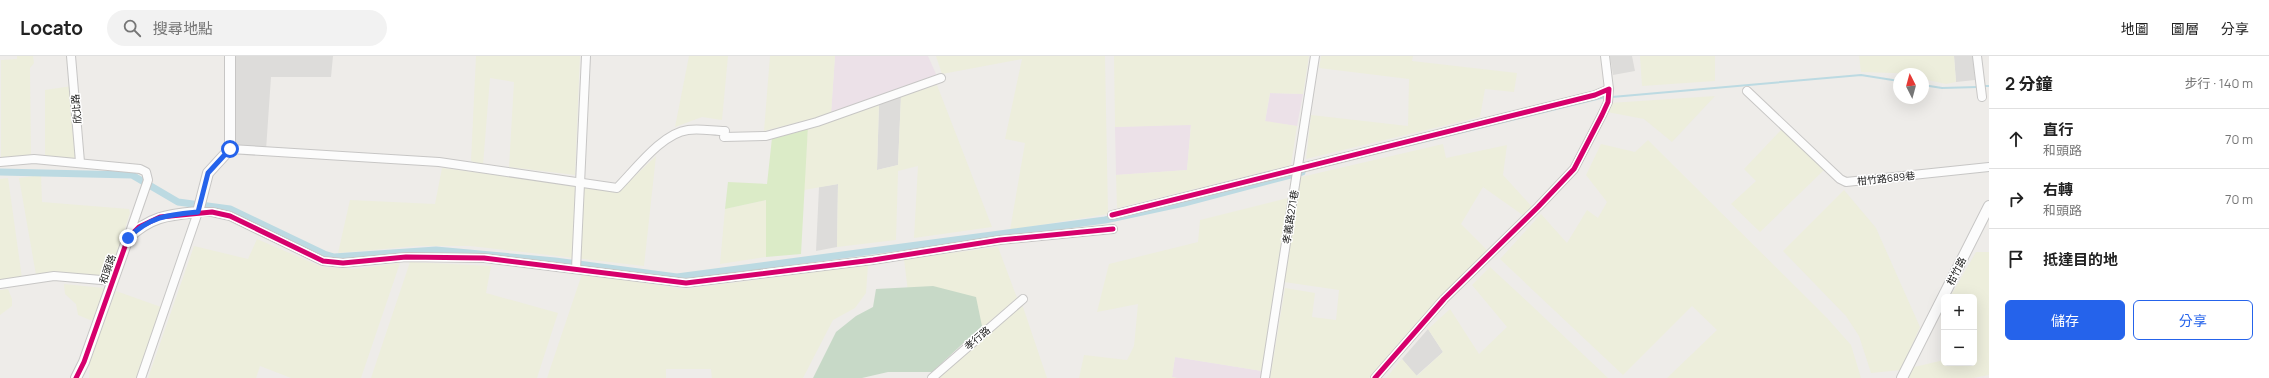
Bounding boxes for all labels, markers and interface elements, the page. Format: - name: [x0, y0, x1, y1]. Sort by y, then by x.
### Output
- search box: [107, 10, 387, 46]
- text: Locato: [20, 15, 83, 41]
- icon: search: [121, 17, 143, 39]
- text: 搜尋地點: [153, 18, 213, 39]
- text: 地圖: [2121, 19, 2149, 38]
- text: 圖層: [2171, 19, 2199, 38]
- text: 分享: [2221, 19, 2249, 38]
- north arrow: [1893, 68, 1929, 104]
- text: 2 分鐘: [2005, 72, 2053, 95]
- text: 步行 · 140 m: [2185, 74, 2253, 92]
- street label: 欣北路: [68, 93, 84, 125]
- text: 直行: [2043, 119, 2073, 140]
- icon: ahead: [2005, 128, 2027, 150]
- text: 70 m: [2225, 130, 2253, 148]
- route start: [221, 140, 239, 158]
- text: 和頭路: [2043, 141, 2082, 159]
- street label: 柑竹路689巷: [1856, 168, 1916, 188]
- text: 右轉: [2043, 179, 2073, 200]
- icon: right: [2005, 188, 2027, 210]
- street label: 孝義路271巷: [1279, 189, 1301, 245]
- text: 70 m: [2225, 190, 2253, 208]
- text: 和頭路: [2043, 201, 2082, 219]
- route end: [119, 229, 137, 247]
- icon: arrive: [2005, 248, 2027, 270]
- text: 抵達目的地: [2043, 249, 2118, 270]
- street label: 和頭路: [95, 253, 119, 285]
- street label: 柑竹路: [1943, 254, 1969, 288]
- map controls: [1941, 294, 1977, 366]
- button: +: [1941, 294, 1977, 330]
- button: 儲存: [2005, 300, 2125, 340]
- button: 分享: [2133, 300, 2253, 340]
- street label: 孝行路: [961, 323, 993, 353]
- button: −: [1941, 330, 1977, 366]

